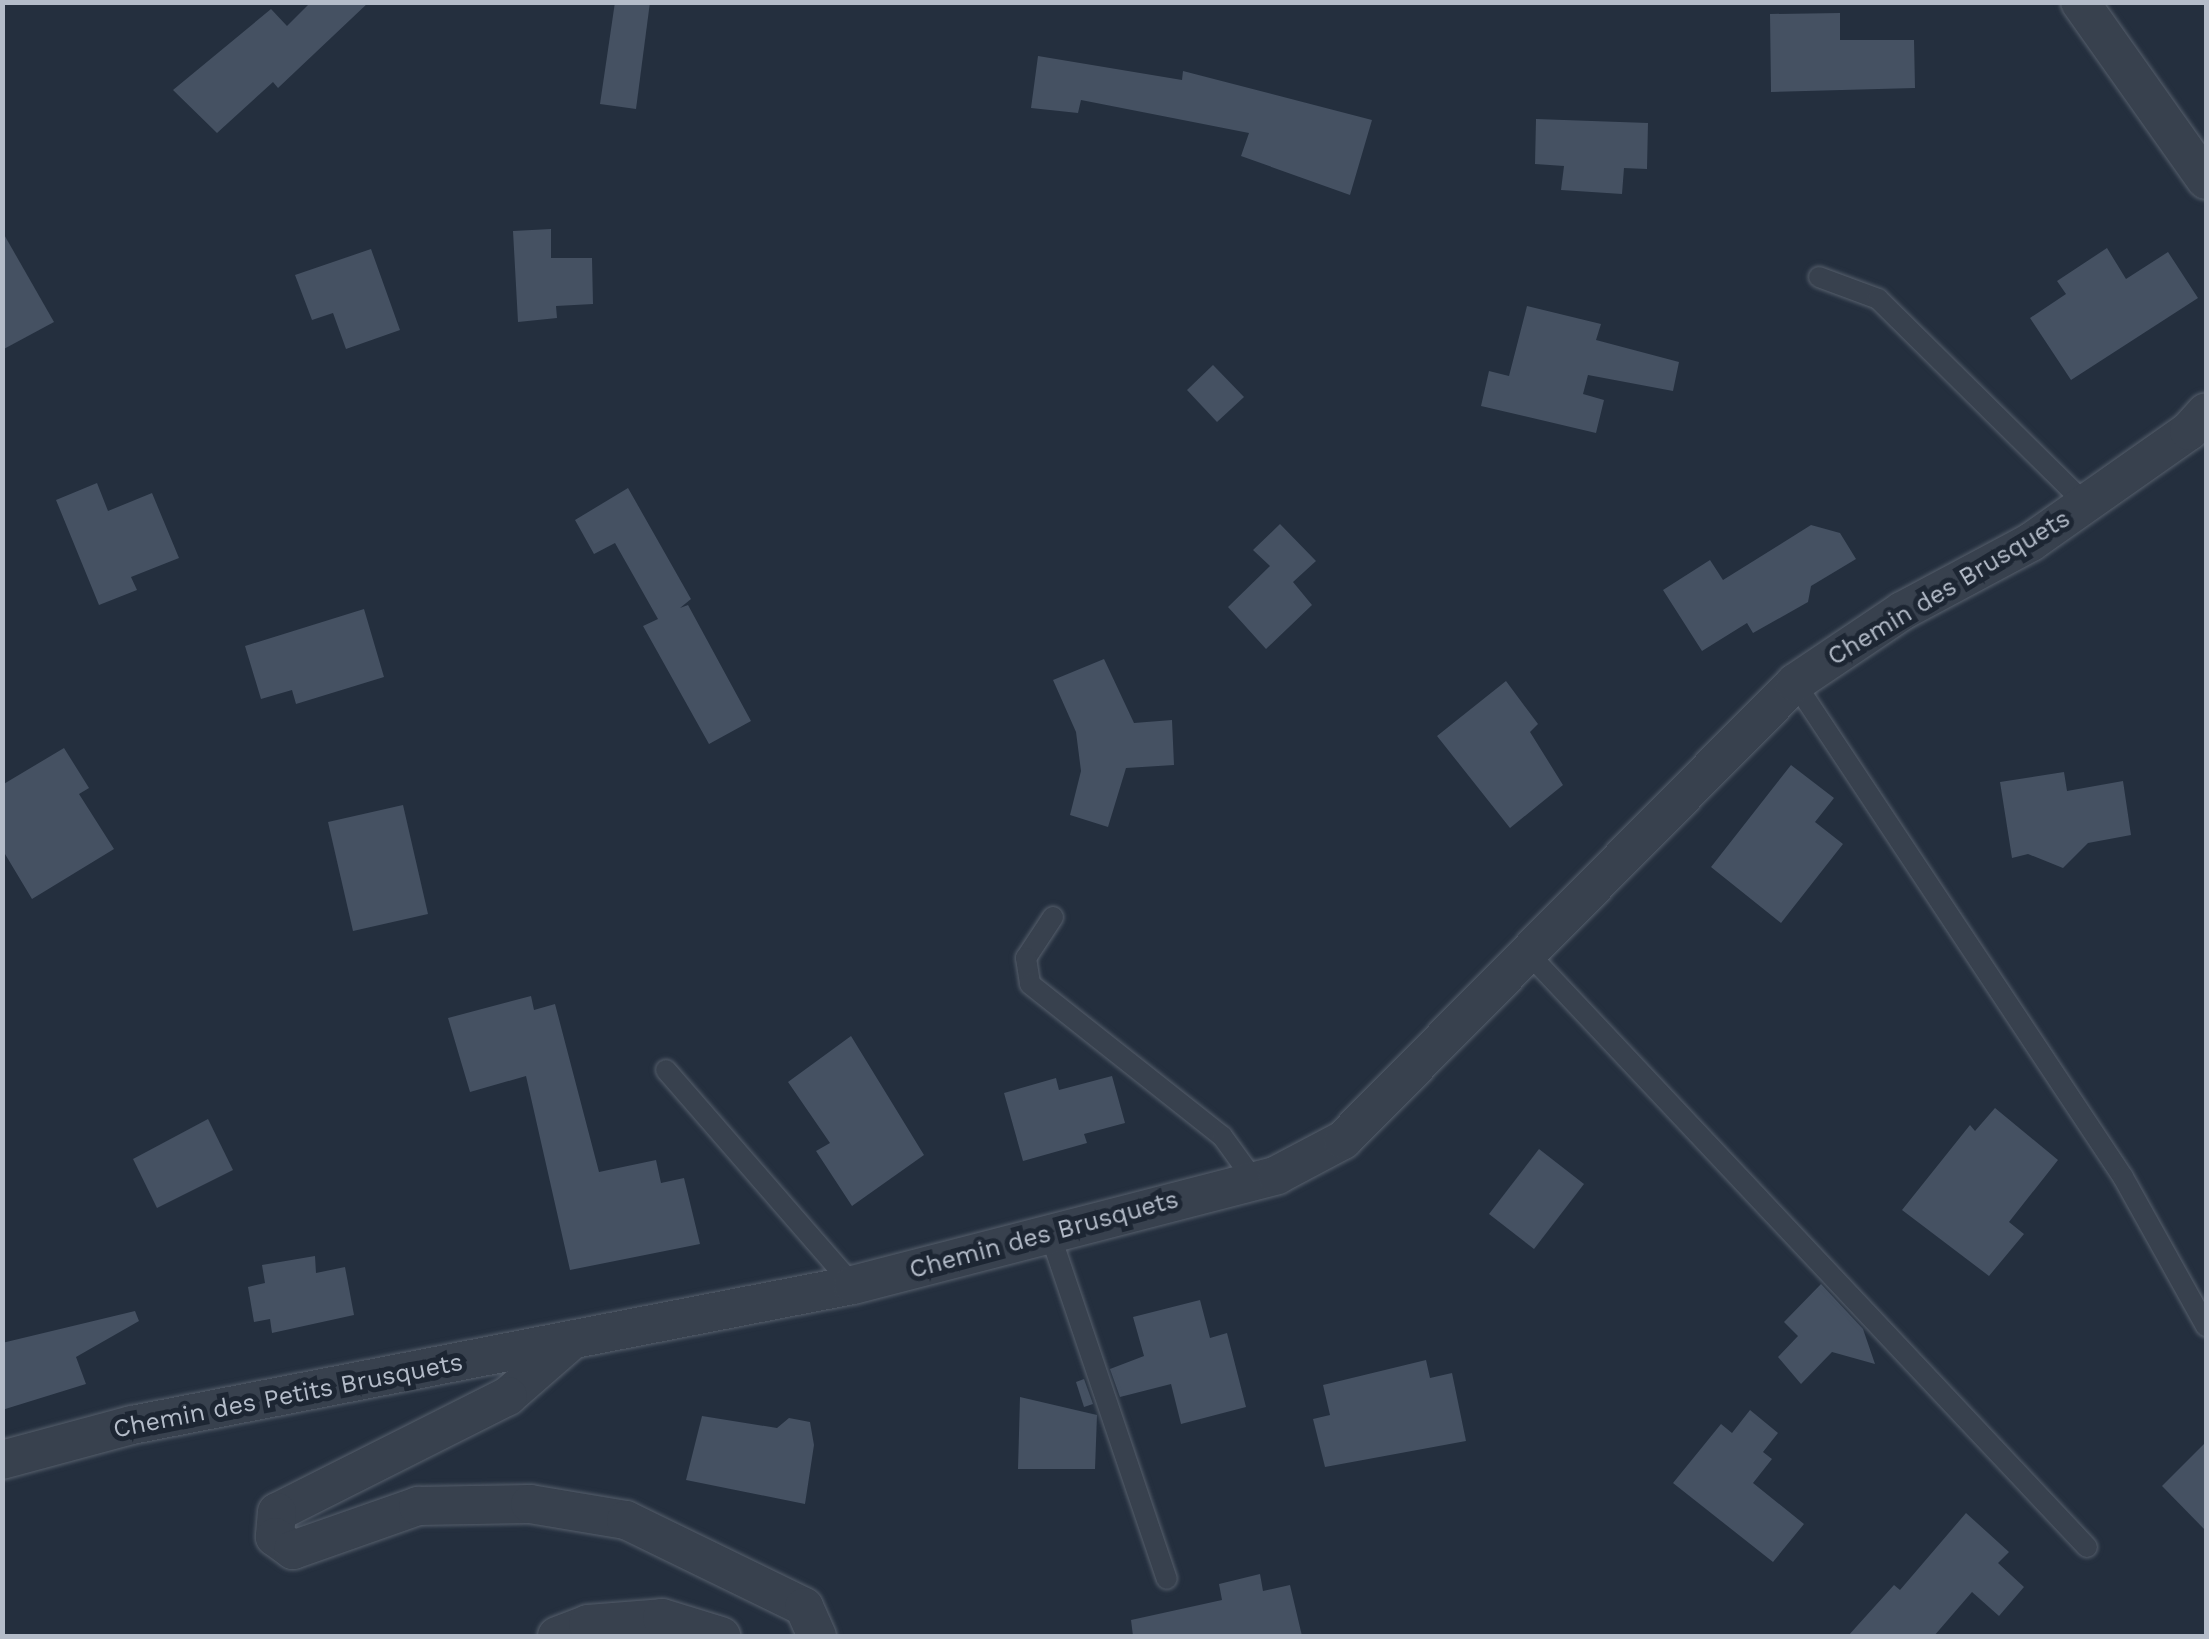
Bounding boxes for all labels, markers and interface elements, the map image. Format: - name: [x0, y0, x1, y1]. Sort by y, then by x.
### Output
- street label: Chemin des Brusquets: [1822, 504, 2076, 672]
- street label: Chemin des Brusquets: [906, 1185, 1182, 1285]
- street label: Chemin des Petits Brusquets: [111, 1347, 465, 1445]

